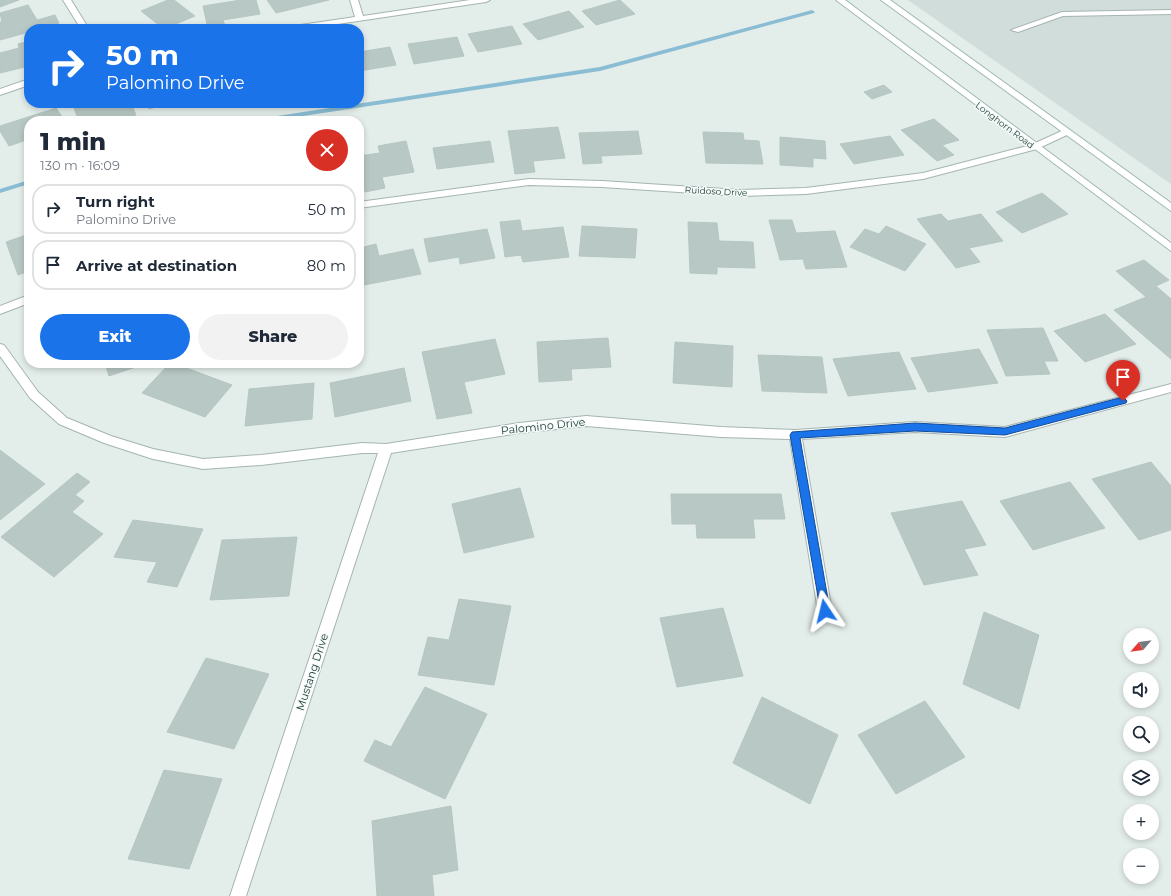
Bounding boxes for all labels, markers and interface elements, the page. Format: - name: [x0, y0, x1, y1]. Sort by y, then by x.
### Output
- text: 50 m: [106, 38, 179, 72]
- icon: right: [40, 40, 92, 92]
- text: Palomino Drive: [106, 72, 245, 94]
- street label: Longhorn Road: [974, 99, 1036, 151]
- text: 1 min: [40, 127, 106, 156]
- button: close: [306, 129, 348, 171]
- text: 130 m · 16:09: [40, 157, 120, 173]
- street label: Ruidoso Drive: [684, 184, 748, 198]
- text: Turn right: [76, 192, 155, 211]
- icon: right: [42, 198, 64, 220]
- text: 50 m: [308, 200, 346, 219]
- text: Palomino Drive: [76, 211, 176, 227]
- icon: arrive: [42, 254, 64, 276]
- text: Arrive at destination: [76, 256, 237, 275]
- text: 80 m: [307, 256, 346, 275]
- button: Exit: [40, 314, 190, 360]
- button: Share: [198, 314, 348, 360]
- pin: [1106, 360, 1140, 401]
- icon: arrive: [1112, 366, 1134, 388]
- street label: Palomino Drive: [500, 415, 586, 437]
- position arrow: [804, 590, 846, 632]
- north arrow: [1123, 628, 1159, 664]
- map controls: [1123, 628, 1159, 884]
- street label: Mustang Drive: [293, 631, 331, 713]
- button: sound: [1123, 672, 1159, 708]
- button: search: [1123, 716, 1159, 752]
- button: layers: [1123, 760, 1159, 796]
- button: +: [1123, 804, 1159, 840]
- button: −: [1123, 848, 1159, 884]

